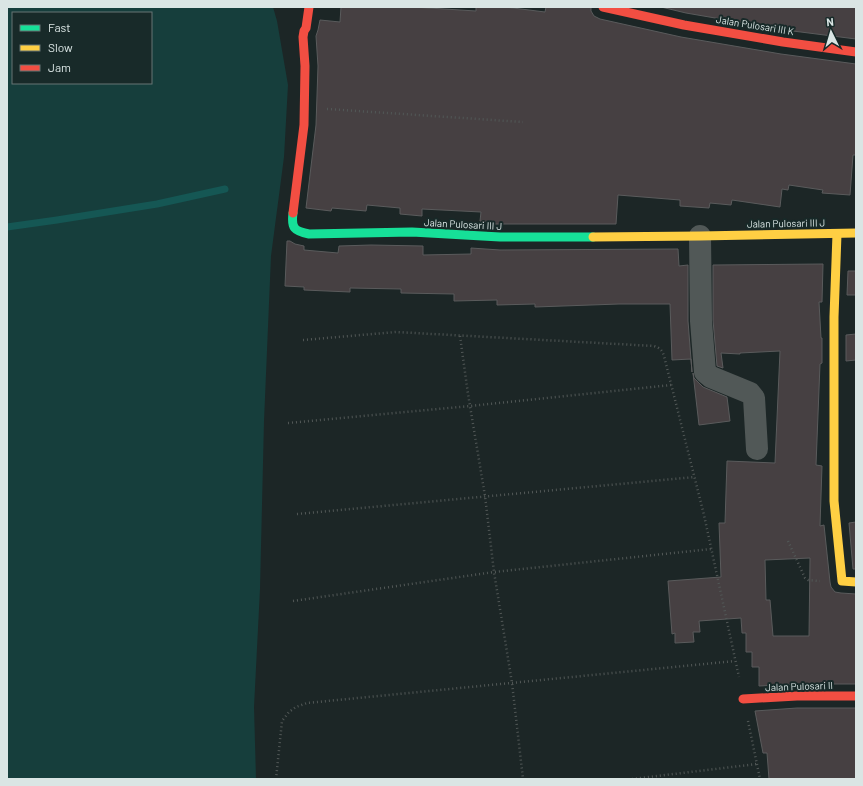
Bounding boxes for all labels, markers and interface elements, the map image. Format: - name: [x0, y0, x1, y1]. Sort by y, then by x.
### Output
- legend: [12, 12, 152, 84]
- north arrow: [811, 12, 851, 52]
- street label: Jalan Pulosari III K: [715, 13, 795, 37]
- text: N: [826, 15, 834, 28]
- text: Fast: [48, 20, 71, 34]
- text: Slow: [48, 40, 73, 54]
- text: Jam: [48, 60, 71, 74]
- street label: Jalan Pulosari III J: [424, 216, 502, 232]
- street label: Jalan Pulosari III J: [747, 216, 825, 230]
- street label: Jalan Pulosari II: [765, 679, 833, 693]

